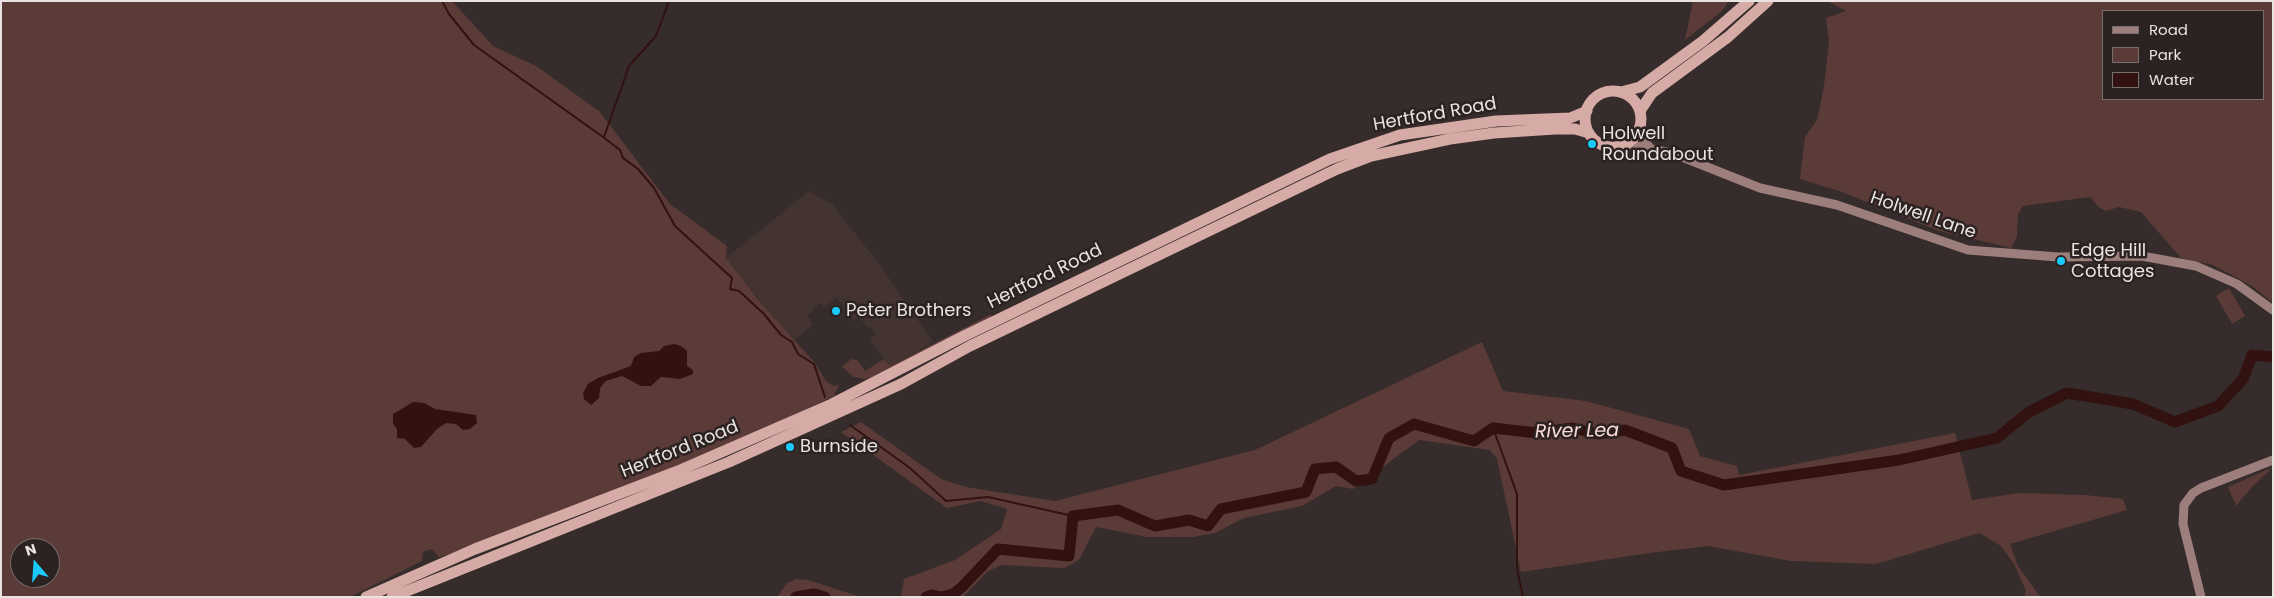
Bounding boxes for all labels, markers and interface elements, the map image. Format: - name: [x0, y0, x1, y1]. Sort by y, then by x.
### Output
- legend: [2102, 10, 2264, 100]
- text: Road: [2149, 19, 2188, 40]
- text: Park: [2149, 44, 2181, 65]
- text: Water: [2149, 69, 2194, 90]
- street label: Hertford Road: [1372, 94, 1498, 136]
- place label: Holwell Roundabout: [1602, 123, 1714, 166]
- marker: Holwell Roundabout: [1586, 138, 1598, 150]
- street label: Holwell Lane: [1867, 188, 1979, 244]
- street label: Hertford Road: [984, 240, 1106, 314]
- place label: Edge Hill Cottages: [2071, 240, 2154, 282]
- marker: Edge Hill Cottages: [2055, 255, 2067, 267]
- place label: Peter Brothers: [846, 300, 971, 322]
- marker: Peter Brothers: [830, 305, 842, 317]
- street label: Hertford Road: [618, 417, 742, 483]
- water label: River Lea: [1535, 420, 1619, 444]
- place label: Burnside: [800, 436, 878, 458]
- marker: Burnside: [784, 441, 796, 453]
- north arrow: [10, 538, 60, 588]
- text: N: [23, 539, 39, 561]

